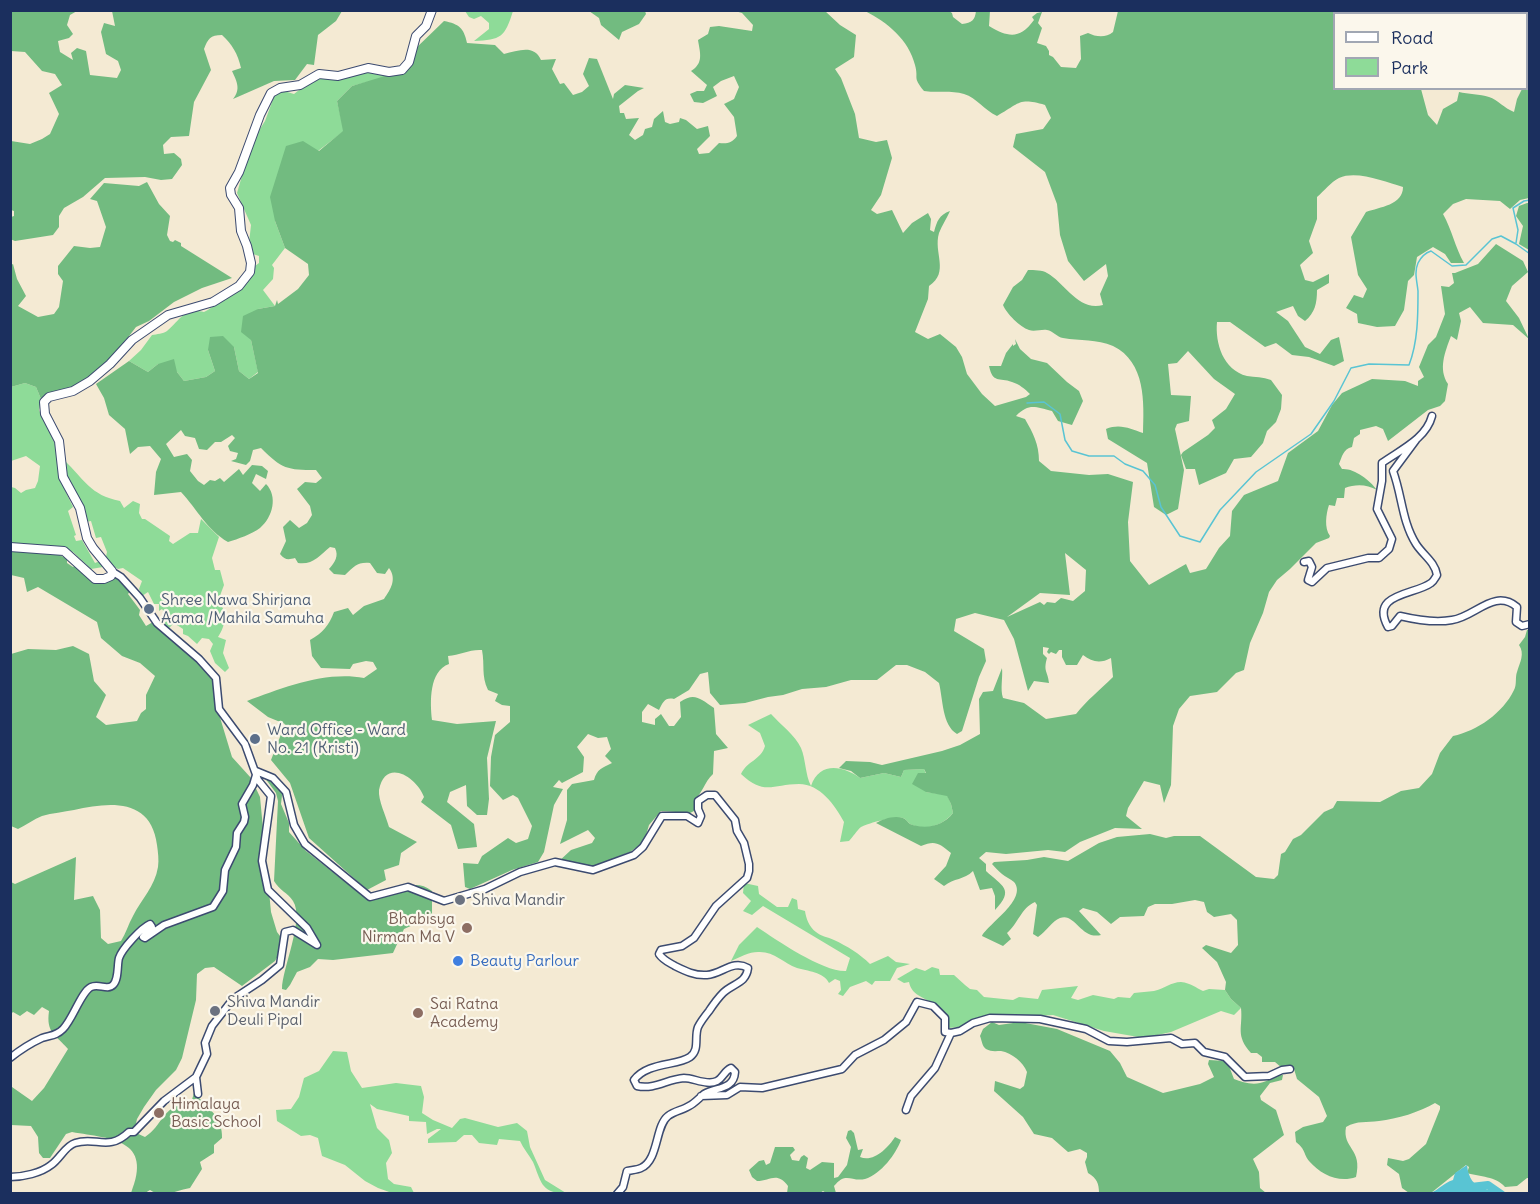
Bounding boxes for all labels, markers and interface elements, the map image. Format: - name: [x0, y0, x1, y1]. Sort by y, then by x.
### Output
- legend: [1333, 12, 1528, 90]
- text: Road: [1391, 26, 1433, 49]
- text: Park: [1391, 56, 1428, 79]
- place label: Shree Nawa Shirjana Aama /Mahila Samuha: [161, 590, 324, 628]
- marker: Shree Nawa Shirjana Aama /Mahila Samuha: [142, 602, 156, 616]
- place label: Ward Office - Ward No. 21 (Kristi): [267, 720, 406, 758]
- marker: Ward Office - Ward No. 21 (Kristi): [248, 732, 262, 746]
- place label: Shiva Mandir: [472, 890, 565, 910]
- marker: Shiva Mandir: [453, 893, 467, 907]
- place label: Bhabisya Nirman Ma V: [362, 909, 455, 947]
- marker: Bhabisya Nirman Ma V: [460, 921, 474, 935]
- place label: Beauty Parlour: [470, 951, 579, 971]
- marker: Beauty Parlour: [451, 954, 465, 968]
- place label: Shiva Mandir Deuli Pipal: [227, 992, 320, 1030]
- place label: Sai Ratna Academy: [430, 994, 498, 1032]
- marker: Shiva Mandir Deuli Pipal: [208, 1004, 222, 1018]
- marker: Sai Ratna Academy: [411, 1006, 425, 1020]
- place label: Himalaya Basic School: [171, 1094, 261, 1132]
- marker: Himalaya Basic School: [152, 1106, 166, 1120]

